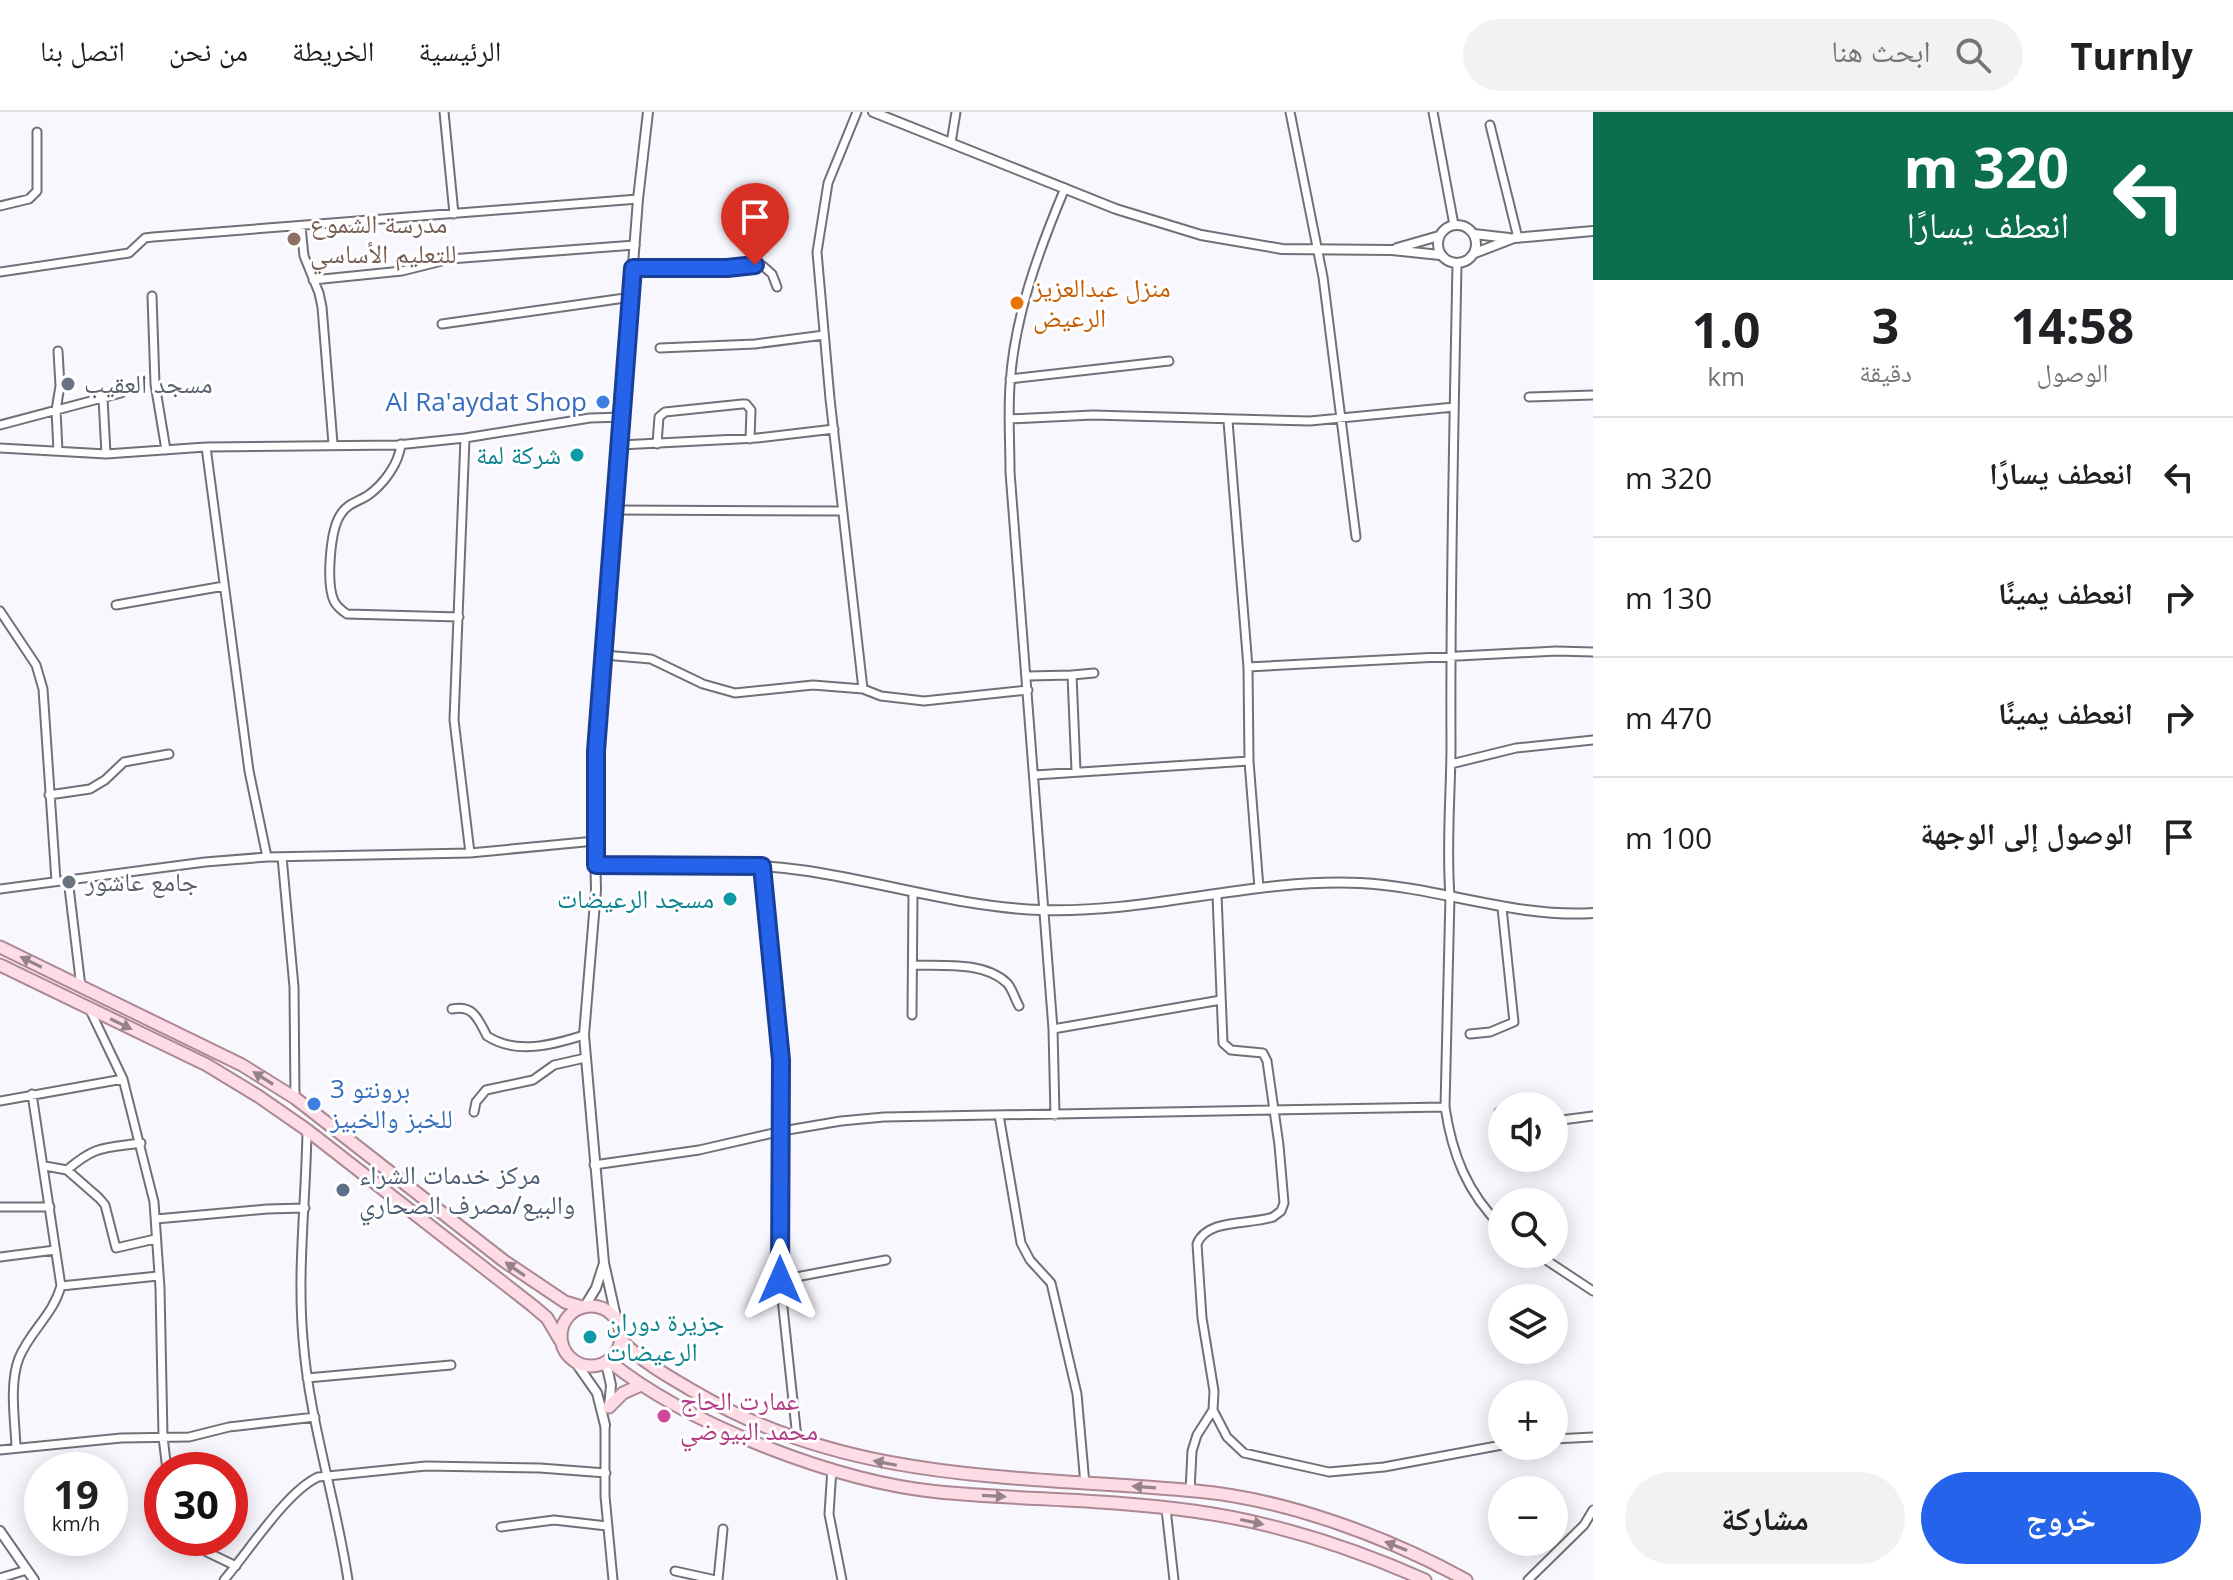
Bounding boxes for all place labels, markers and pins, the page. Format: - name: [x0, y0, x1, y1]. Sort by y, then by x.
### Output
- pin: [721, 183, 789, 265]
- place label: مدرسة الشموع للتعليم الأساسي: [310, 205, 457, 275]
- marker: مدرسة الشموع للتعليم الأساسي: [285, 230, 303, 248]
- place label: منزل عبدالعزيز الرعيض: [1032, 269, 1171, 335]
- marker: منزل عبدالعزيز الرعيض: [1008, 294, 1026, 312]
- place label: مسجد العقيب: [84, 365, 213, 401]
- marker: مسجد العقيب: [59, 375, 77, 393]
- place label: Al Ra'aydat Shop: [385, 383, 587, 419]
- marker: Al Ra'aydat Shop: [594, 393, 612, 411]
- place label: شركة لمة: [476, 436, 561, 472]
- marker: شركة لمة: [568, 446, 586, 464]
- place label: جامع عاشور: [84, 863, 198, 899]
- marker: جامع عاشور: [60, 873, 78, 891]
- place label: مسجد الرعيضات: [557, 880, 714, 916]
- marker: مسجد الرعيضات: [721, 890, 739, 908]
- place label: برونتو 3 للخبز والخبيز: [329, 1070, 453, 1136]
- marker: برونتو 3 للخبز والخبيز: [305, 1095, 323, 1113]
- place label: مركز خدمات الشراء والبيع/مصرف الصحاري: [359, 1156, 575, 1226]
- marker: مركز خدمات الشراء والبيع/مصرف الصحاري: [334, 1181, 352, 1199]
- place label: جزيرة دوران الرعيضات: [606, 1303, 724, 1369]
- marker: جزيرة دوران الرعيضات: [581, 1328, 599, 1346]
- place label: عمارت الحاج محمد البيوضي: [680, 1382, 818, 1452]
- marker: عمارت الحاج محمد البيوضي: [655, 1407, 673, 1425]

